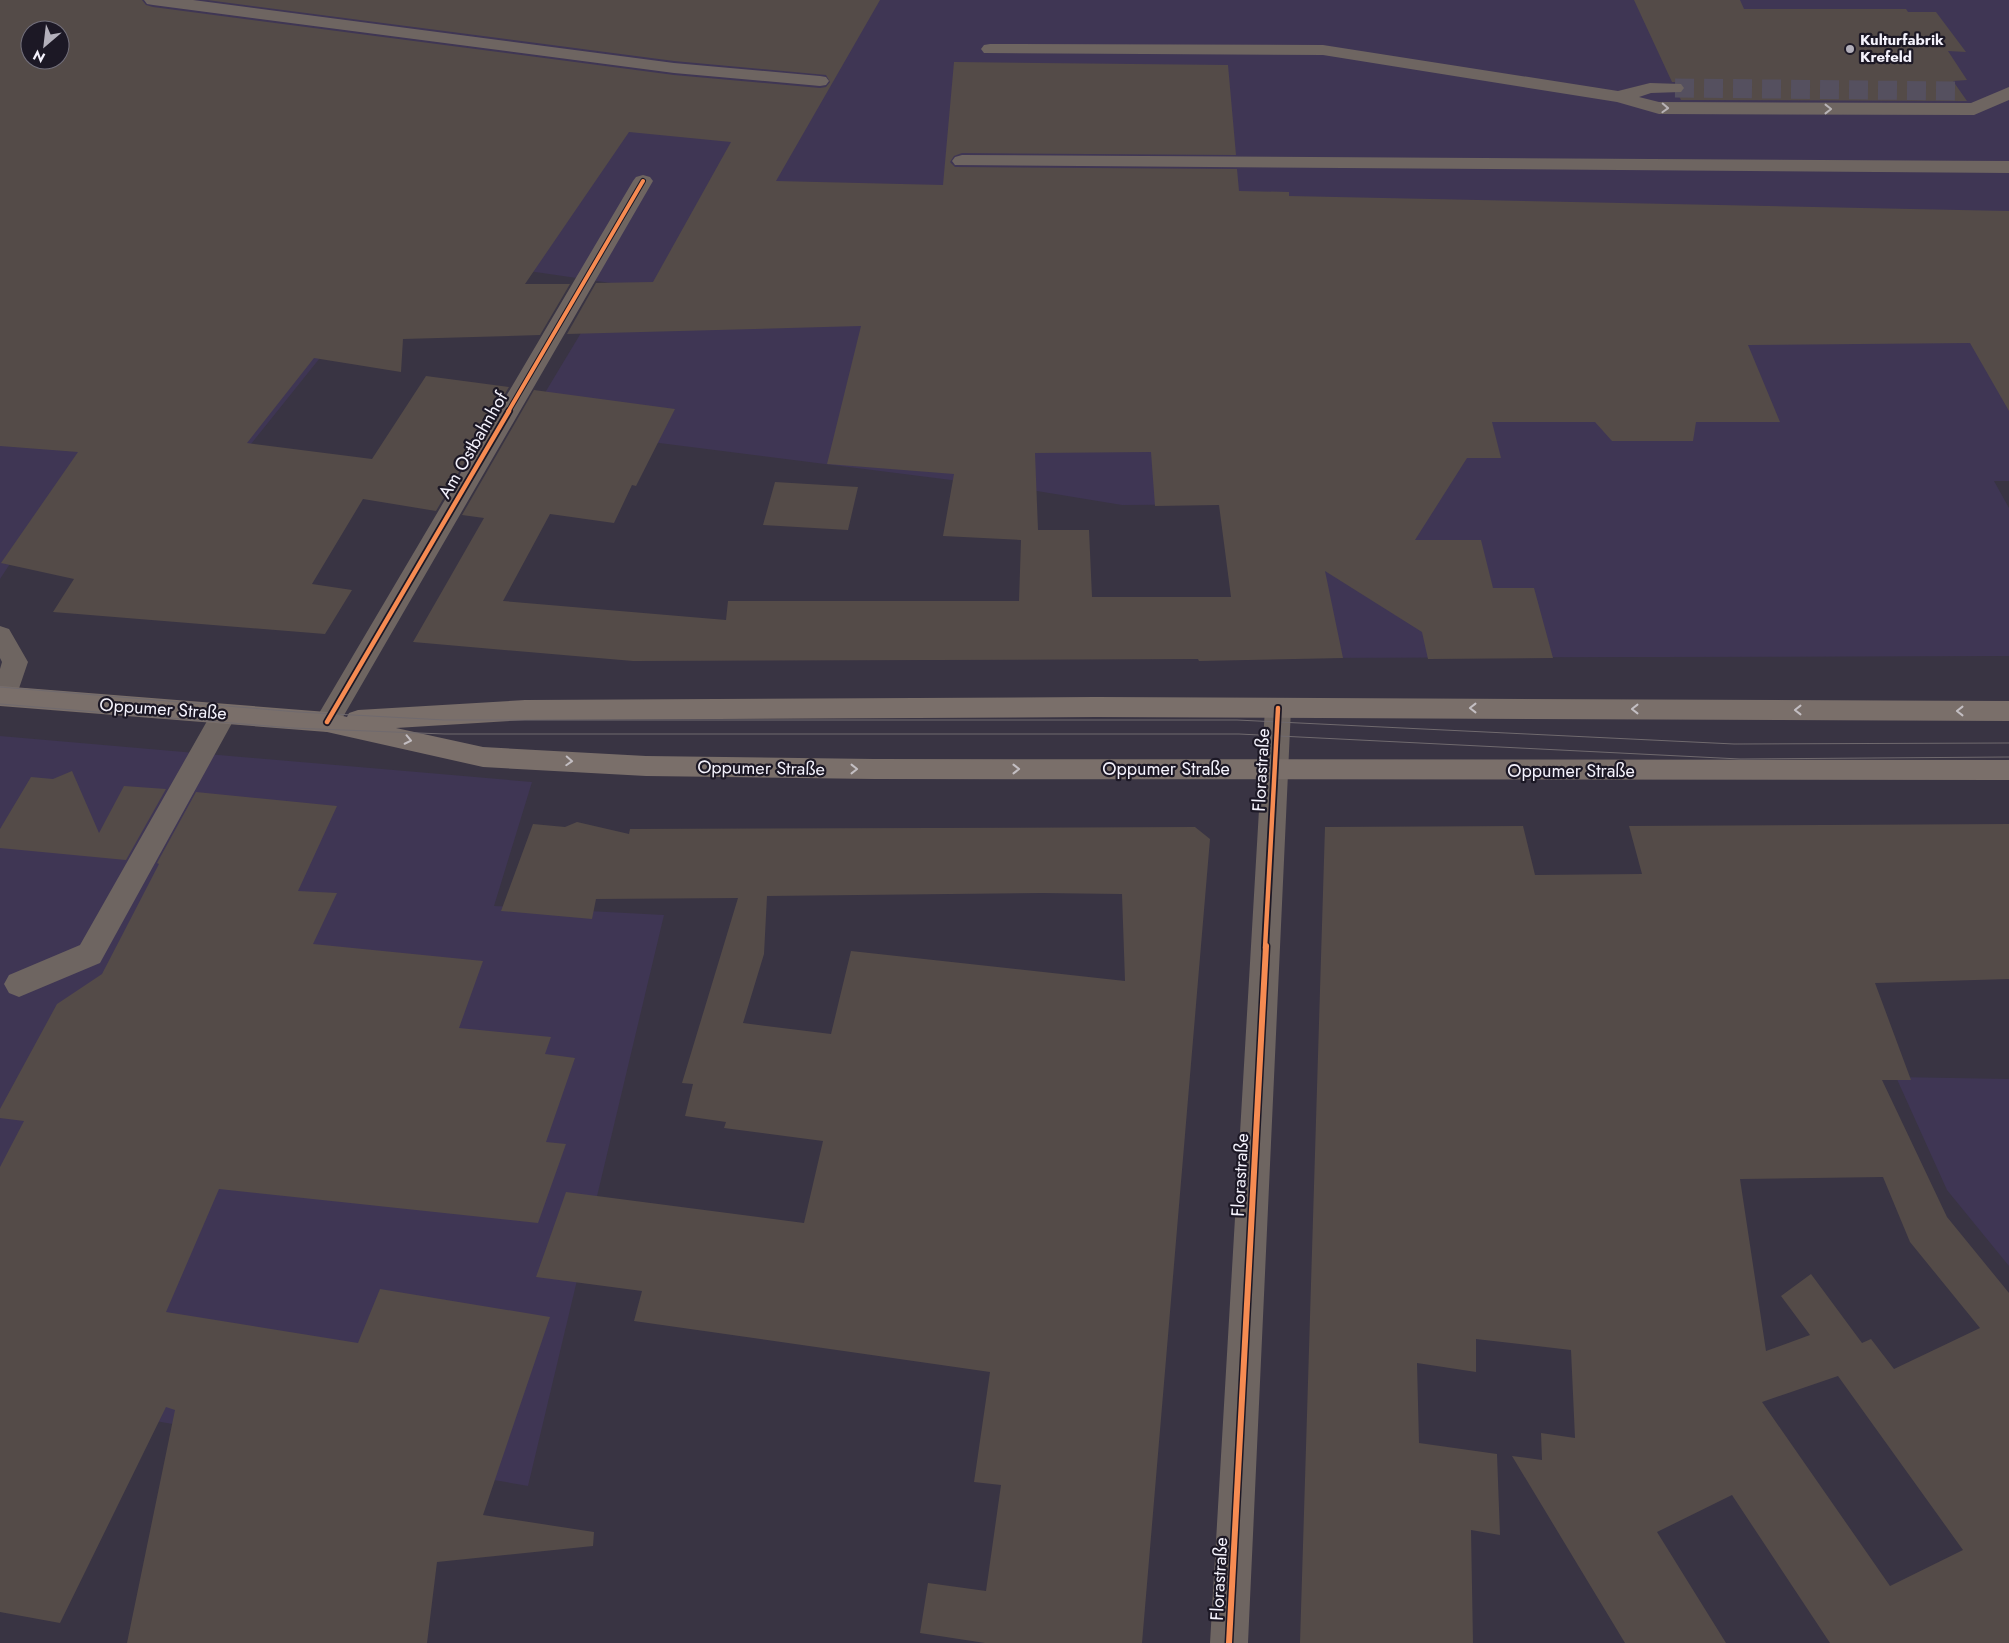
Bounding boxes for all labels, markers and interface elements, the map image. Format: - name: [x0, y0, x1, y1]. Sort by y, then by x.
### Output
- north arrow: [20, 20, 70, 70]
- place label: Kulturfabrik Krefeld: [1860, 29, 1944, 68]
- marker: Kulturfabrik Krefeld: [1844, 43, 1856, 55]
- text: N: [29, 45, 49, 68]
- one-way arrow: [1661, 102, 1669, 113]
- one-way arrow: [1824, 104, 1832, 114]
- street label: Am Ostbahnhof: [432, 386, 515, 503]
- street label: Oppumer Straße: [98, 692, 228, 726]
- one-way arrow: [1469, 703, 1476, 713]
- one-way arrow: [1631, 704, 1639, 714]
- one-way arrow: [1794, 705, 1802, 715]
- one-way arrow: [1956, 706, 1964, 716]
- street label: Florastraße: [1246, 728, 1276, 812]
- one-way arrow: [404, 735, 413, 745]
- street label: Oppumer Straße: [697, 754, 825, 782]
- one-way arrow: [565, 756, 573, 767]
- street label: Oppumer Straße: [1102, 756, 1230, 782]
- street label: Oppumer Straße: [1507, 758, 1635, 784]
- one-way arrow: [850, 764, 858, 774]
- one-way arrow: [1013, 764, 1021, 774]
- street label: Florastraße: [1225, 1133, 1255, 1217]
- street label: Florastraße: [1204, 1537, 1234, 1621]

